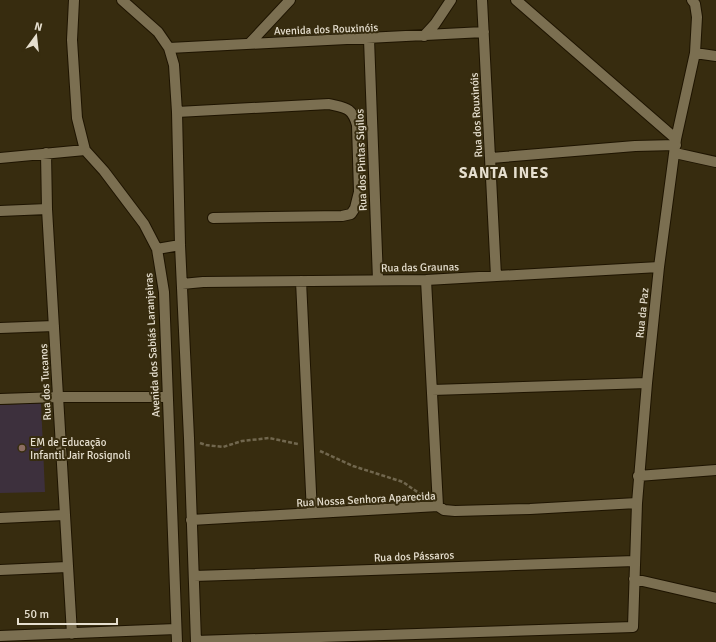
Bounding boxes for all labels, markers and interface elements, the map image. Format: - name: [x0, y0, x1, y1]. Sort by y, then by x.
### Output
- north arrow: [16, 16, 56, 56]
- text: N: [33, 20, 44, 34]
- street label: Avenida dos Rouxinóis: [274, 21, 379, 38]
- street label: Rua dos Rouxinóis: [468, 72, 485, 158]
- street label: Rua dos Pintas Sigilos: [353, 108, 370, 211]
- district label: SANTA INES: [459, 164, 549, 182]
- street label: Rua das Graunas: [381, 260, 459, 275]
- street label: Avenida dos Sabiás Laranjeiras: [142, 272, 163, 417]
- street label: Rua da Paz: [633, 287, 652, 339]
- street label: Rua dos Tucanos: [37, 343, 54, 421]
- place label: EM de Educação Infantil Jair Rosignoli: [30, 436, 130, 462]
- marker: EM de Educação Infantil Jair Rosignoli: [17, 443, 27, 453]
- street label: Rua Nossa Senhora Aparecida: [296, 489, 437, 510]
- street label: Rua dos Pássaros: [374, 549, 455, 564]
- scale bar: [18, 600, 117, 626]
- text: 50 m: [24, 607, 49, 622]

